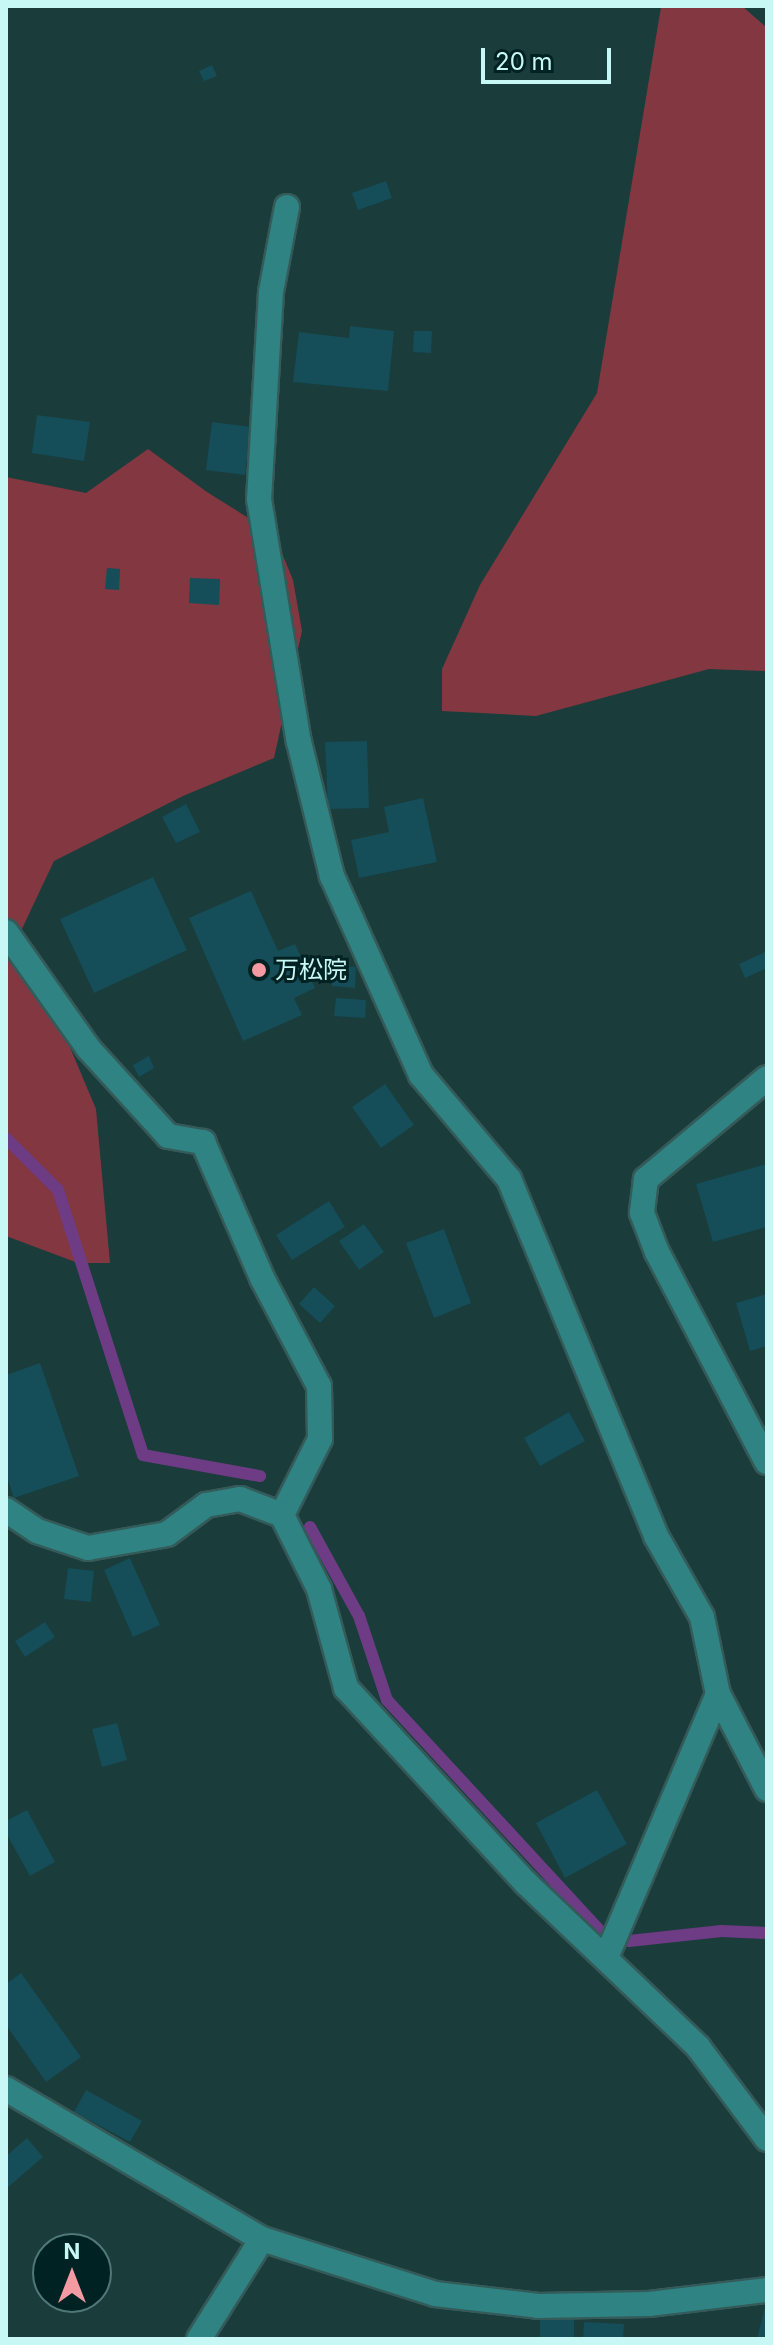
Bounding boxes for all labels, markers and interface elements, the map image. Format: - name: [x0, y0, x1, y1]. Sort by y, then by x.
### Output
- scale bar: [485, 32, 615, 82]
- text: 20 m: [495, 47, 553, 76]
- place label: 万松院: [275, 956, 347, 984]
- marker: 万松院: [250, 961, 268, 979]
- north arrow: [32, 2233, 112, 2313]
- text: N: [64, 2238, 80, 2264]

